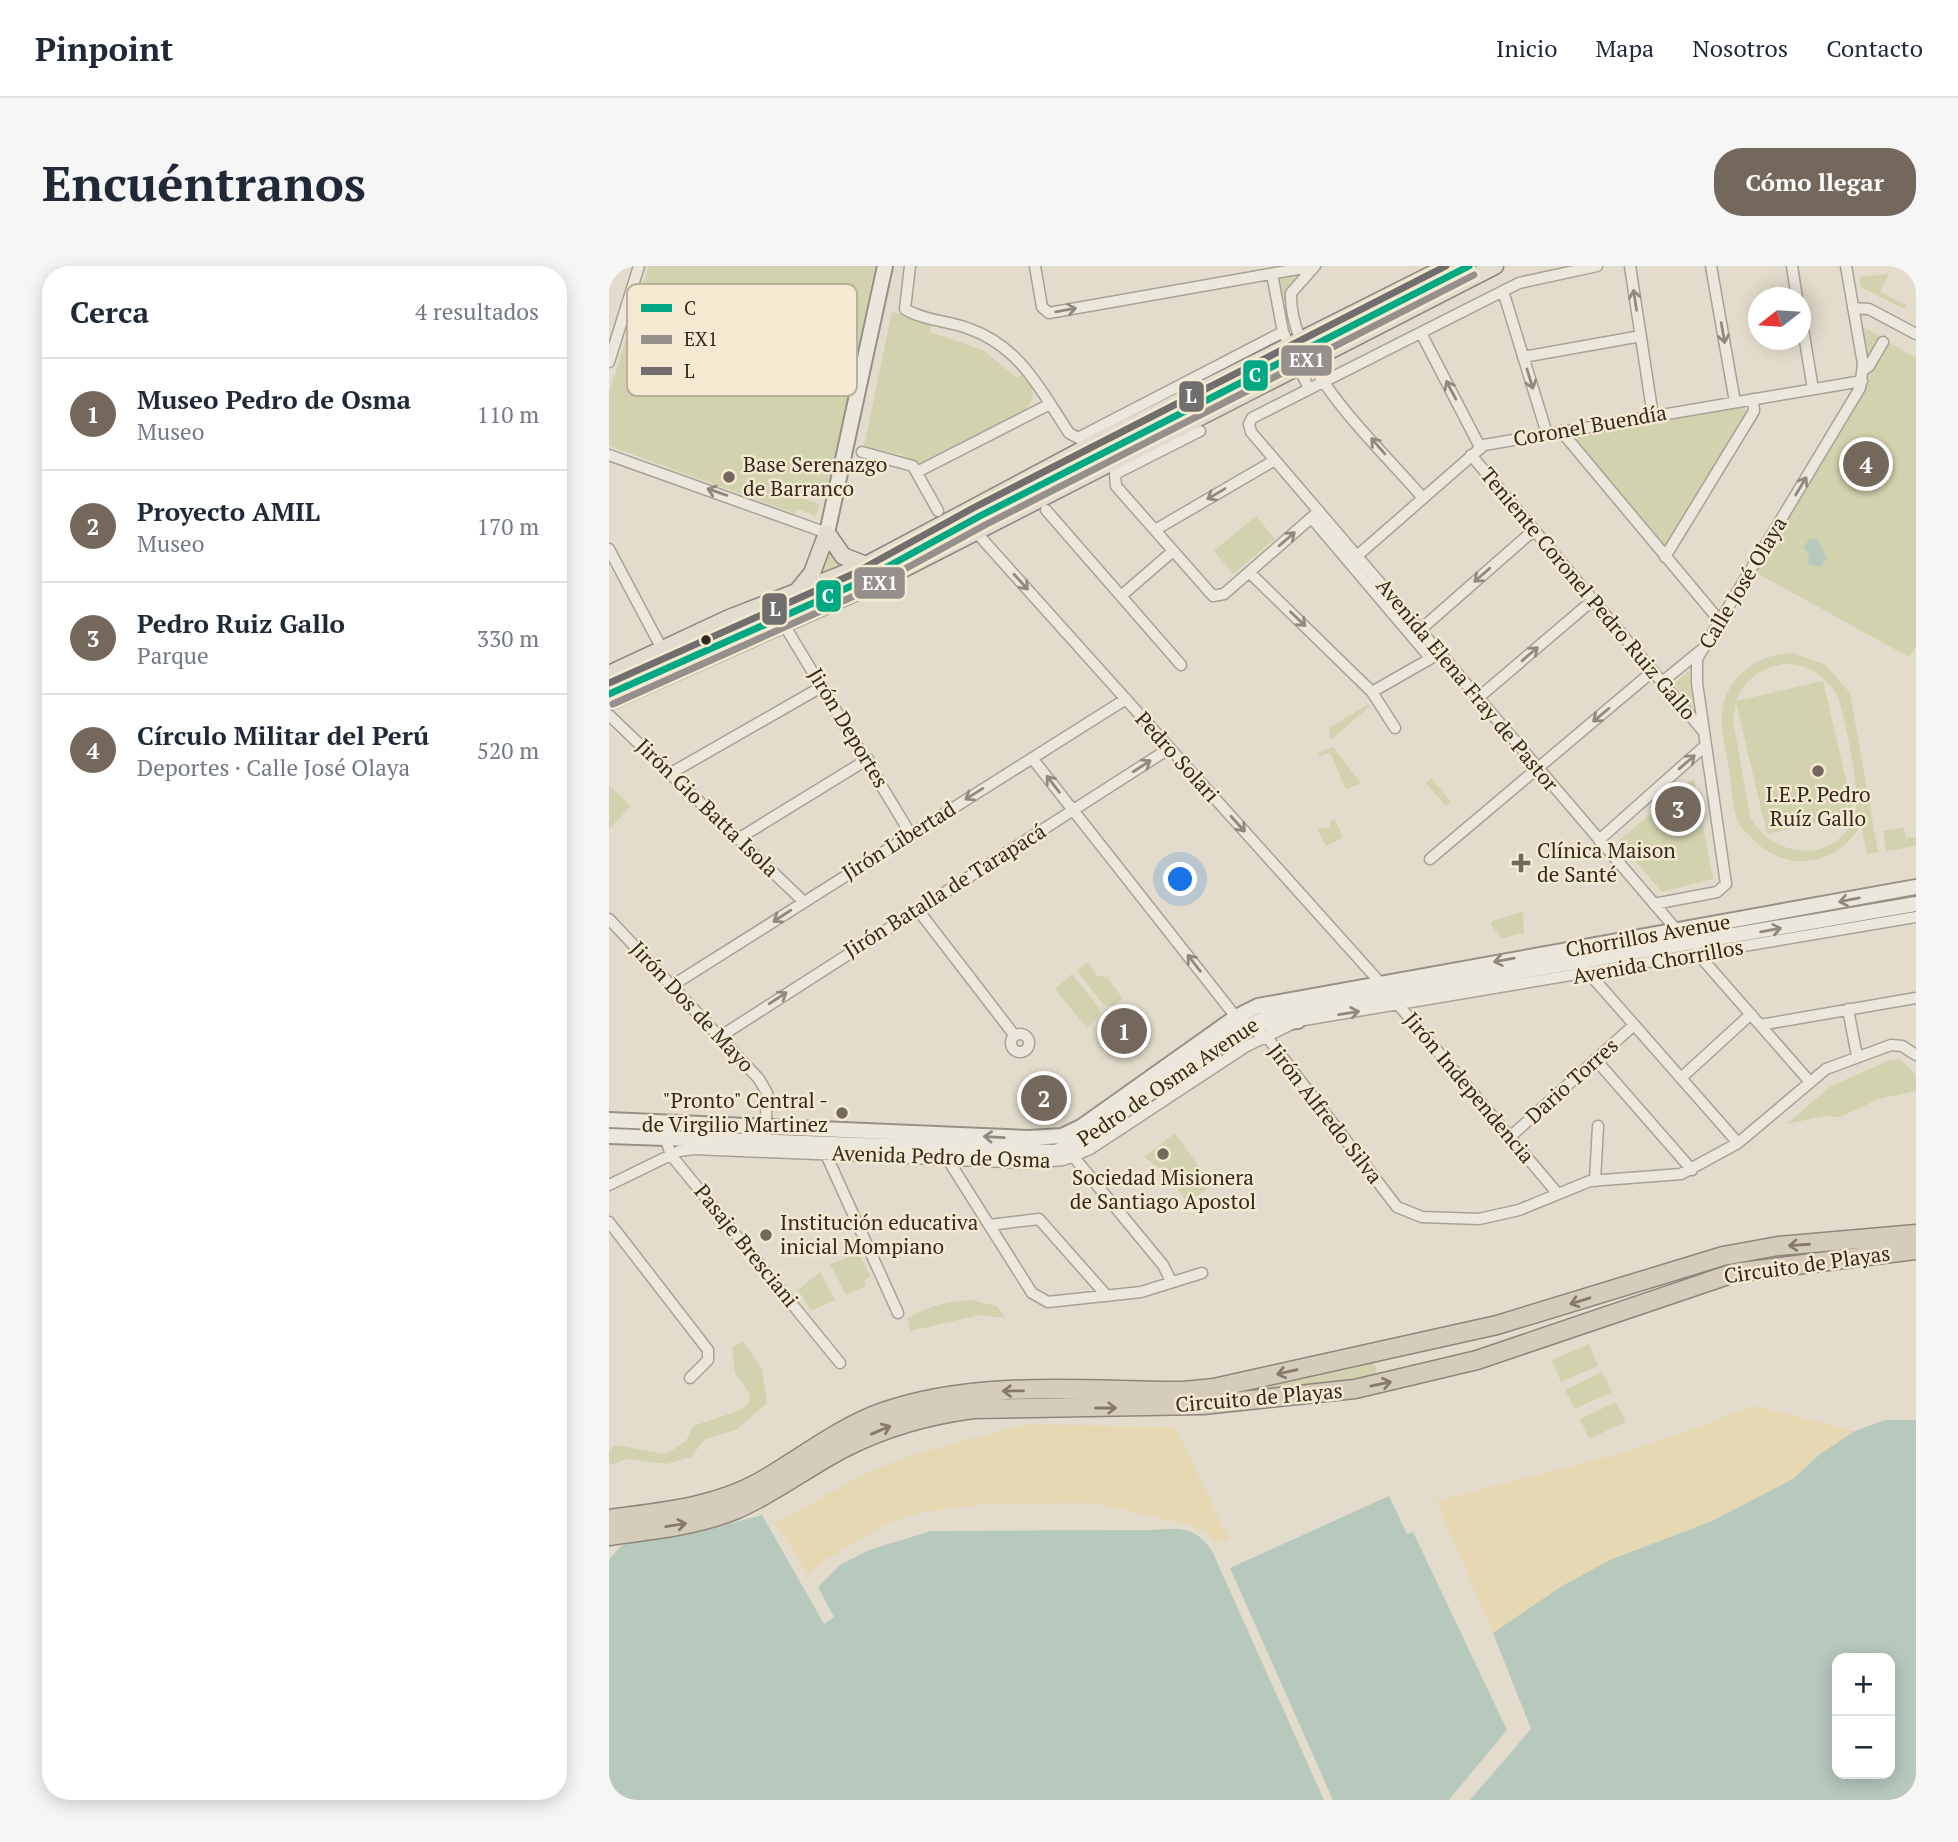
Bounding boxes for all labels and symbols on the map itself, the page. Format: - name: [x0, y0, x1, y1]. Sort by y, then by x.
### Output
- legend: [627, 284, 857, 396]
- north arrow: [1748, 287, 1811, 350]
- one-way arrow: [1628, 289, 1641, 312]
- text: C: [684, 295, 696, 320]
- one-way arrow: [1054, 303, 1077, 316]
- one-way arrow: [1717, 321, 1730, 344]
- text: EX1: [684, 326, 718, 351]
- line badge: EX1: [1280, 344, 1333, 377]
- text: EX1: [1289, 347, 1325, 372]
- text: L: [684, 358, 695, 383]
- line badge: C: [1242, 359, 1269, 392]
- text: C: [1249, 362, 1261, 387]
- one-way arrow: [1525, 368, 1538, 390]
- line badge: L: [1178, 380, 1205, 413]
- one-way arrow: [1443, 380, 1457, 401]
- text: L: [1185, 383, 1197, 408]
- street label: Coronel Buendía: [1511, 398, 1669, 452]
- one-way arrow: [1370, 438, 1386, 456]
- pin: 4: [1843, 438, 1889, 490]
- place label: Base Serenazgo de Barranco: [743, 450, 887, 502]
- street label: Teniente Coronel Pedro Ruiz Gallo: [1475, 461, 1703, 726]
- marker: Base Serenazgo de Barranco: [721, 469, 737, 485]
- one-way arrow: [1795, 476, 1809, 496]
- one-way arrow: [707, 485, 729, 497]
- one-way arrow: [1207, 488, 1227, 502]
- street label: Calle José Olaya: [1692, 511, 1793, 654]
- one-way arrow: [1278, 531, 1296, 547]
- line badge: EX1: [853, 566, 906, 600]
- one-way arrow: [1473, 567, 1491, 583]
- text: EX1: [862, 570, 898, 595]
- street label: Avenida Elena Fray de Pastor: [1370, 572, 1565, 797]
- one-way arrow: [1012, 573, 1029, 590]
- line badge: C: [815, 579, 842, 613]
- text: C: [822, 583, 834, 608]
- line badge: L: [761, 592, 788, 626]
- text: L: [769, 596, 781, 621]
- one-way arrow: [1289, 611, 1306, 628]
- unlabelled marker: [699, 633, 713, 647]
- one-way arrow: [1521, 646, 1539, 662]
- street label: Jirón Deportes: [802, 662, 896, 793]
- street label: Pedro Solari: [1130, 705, 1226, 808]
- one-way arrow: [1592, 707, 1610, 723]
- street label: Jirón Gio Batta Isola: [630, 732, 785, 883]
- one-way arrow: [1677, 754, 1695, 770]
- one-way arrow: [1132, 758, 1151, 773]
- marker: I.E.P. Pedro Ruíz Gallo: [1810, 763, 1826, 779]
- one-way arrow: [1045, 776, 1061, 794]
- place label: I.E.P. Pedro Ruíz Gallo: [1765, 780, 1871, 832]
- pin: 3: [1655, 783, 1701, 835]
- one-way arrow: [965, 786, 984, 801]
- street label: Jirón Libertad: [836, 794, 961, 886]
- one-way arrow: [1230, 815, 1246, 833]
- street label: Jirón Batalla de Tarapacá: [838, 816, 1051, 964]
- place label: Clínica Maison de Santé: [1537, 836, 1676, 888]
- marker: Clínica Maison de Santé: [1511, 853, 1531, 873]
- your location: [1163, 862, 1197, 896]
- one-way arrow: [1838, 893, 1861, 907]
- street label: Chorrillos Avenue: [1563, 907, 1732, 963]
- one-way arrow: [773, 908, 792, 923]
- one-way arrow: [1759, 923, 1782, 936]
- street label: Avenida Chorrillos: [1570, 932, 1745, 990]
- street label: Jirón Dos de Mayo: [625, 935, 761, 1078]
- one-way arrow: [1186, 954, 1201, 973]
- one-way arrow: [1493, 954, 1516, 967]
- one-way arrow: [768, 991, 788, 1005]
- pin: 1: [1101, 1005, 1147, 1057]
- street label: Jirón Independencia: [1398, 1006, 1542, 1169]
- one-way arrow: [1337, 1007, 1359, 1020]
- street label: Pedro de Osma Avenue: [1071, 1010, 1264, 1152]
- street label: Dario Torres: [1519, 1031, 1624, 1129]
- street label: Jirón Alfredo Silva: [1262, 1038, 1389, 1189]
- pin: 2: [1021, 1072, 1067, 1124]
- place label: "Pronto" Central - de Virgilio Martinez: [642, 1086, 828, 1138]
- marker: "Pronto" Central - de Virgilio Martinez: [834, 1105, 850, 1121]
- one-way arrow: [983, 1130, 1006, 1143]
- street label: Avenida Pedro de Osma: [831, 1138, 1052, 1174]
- marker: Sociedad Misionera de Santiago Apostol: [1155, 1146, 1171, 1162]
- place label: Sociedad Misionera de Santiago Apostol: [1070, 1163, 1256, 1215]
- street label: Pasaje Bresciani: [688, 1178, 805, 1313]
- place label: Institución educativa inicial Mompiano: [780, 1208, 979, 1260]
- marker: Institución educativa inicial Mompiano: [758, 1227, 774, 1243]
- street label: Circuito de Playas: [1722, 1238, 1892, 1290]
- one-way arrow: [1789, 1239, 1811, 1252]
- one-way arrow: [1569, 1296, 1591, 1308]
- one-way arrow: [1276, 1365, 1299, 1379]
- street label: Circuito de Playas: [1174, 1376, 1344, 1418]
- one-way arrow: [1369, 1376, 1392, 1390]
- one-way arrow: [1001, 1384, 1024, 1398]
- one-way arrow: [1094, 1401, 1117, 1415]
- one-way arrow: [870, 1423, 892, 1436]
- one-way arrow: [665, 1518, 687, 1531]

